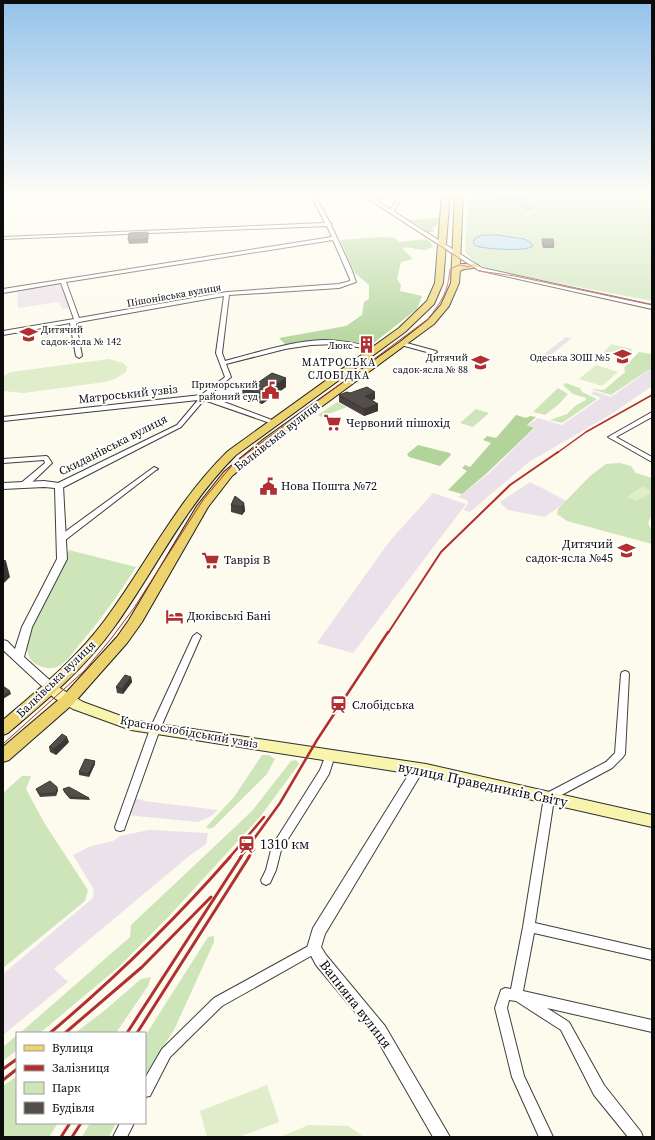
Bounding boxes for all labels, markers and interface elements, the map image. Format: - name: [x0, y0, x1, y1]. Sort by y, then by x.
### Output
- street label: Пішонівська вулиця: [126, 280, 222, 310]
- place label: Дитячий садок-ясла № 142: [41, 323, 121, 348]
- school or university icon: Дитячий садок-ясла № 142: [18, 325, 38, 345]
- building icon: Люкс: [356, 335, 376, 355]
- place label: Люкс: [328, 339, 353, 352]
- school or university icon: Одеська ЗОШ №5: [613, 347, 633, 367]
- place label: Дитячий садок-ясла № 88: [393, 351, 469, 376]
- place label: Одеська ЗОШ №5: [530, 351, 610, 364]
- school or university icon: Дитячий садок-ясла № 88: [471, 353, 491, 373]
- district label: МАТРОСЬКА СЛОБІДКА: [302, 355, 376, 383]
- place label: Приморський районий суд: [191, 378, 259, 403]
- public building icon: Приморський районий суд: [261, 380, 281, 400]
- street label: Матроський узвіз: [78, 381, 178, 407]
- street label: Балківська вулиця: [231, 398, 323, 474]
- street label: Скиданівська вулиця: [56, 411, 170, 479]
- supermarket icon: Червоний пішохід: [323, 413, 343, 433]
- place label: Червоний пішохід: [346, 415, 450, 431]
- public building icon: Нова Пошта №72: [258, 476, 278, 496]
- place label: Нова Пошта №72: [281, 478, 377, 494]
- place label: Дитячий садок-ясла №45: [526, 536, 613, 566]
- school or university icon: Дитячий садок-ясла №45: [616, 541, 636, 561]
- supermarket icon: Таврія В: [201, 550, 221, 570]
- place label: Таврія В: [224, 552, 271, 568]
- hotel icon: Дюківські Бані: [164, 606, 184, 626]
- place label: Дюківські Бані: [187, 608, 271, 624]
- street label: Балківська вулиця: [13, 637, 99, 721]
- station icon: Слобідська: [329, 695, 349, 715]
- place label: Слобідська: [352, 697, 415, 713]
- street label: Краснослобідський узвіз: [119, 712, 259, 752]
- street label: вулиця Праведників Світу: [396, 756, 571, 812]
- station icon: 1310 км: [237, 834, 257, 854]
- place label: 1310 км: [260, 834, 309, 854]
- street label: Вапняна вулиця: [315, 956, 397, 1052]
- legend: [16, 1032, 146, 1124]
- text: Вулиця: [52, 1040, 93, 1056]
- text: Залізниця: [52, 1060, 110, 1076]
- text: Парк: [52, 1080, 81, 1096]
- text: Будівля: [52, 1100, 95, 1116]

